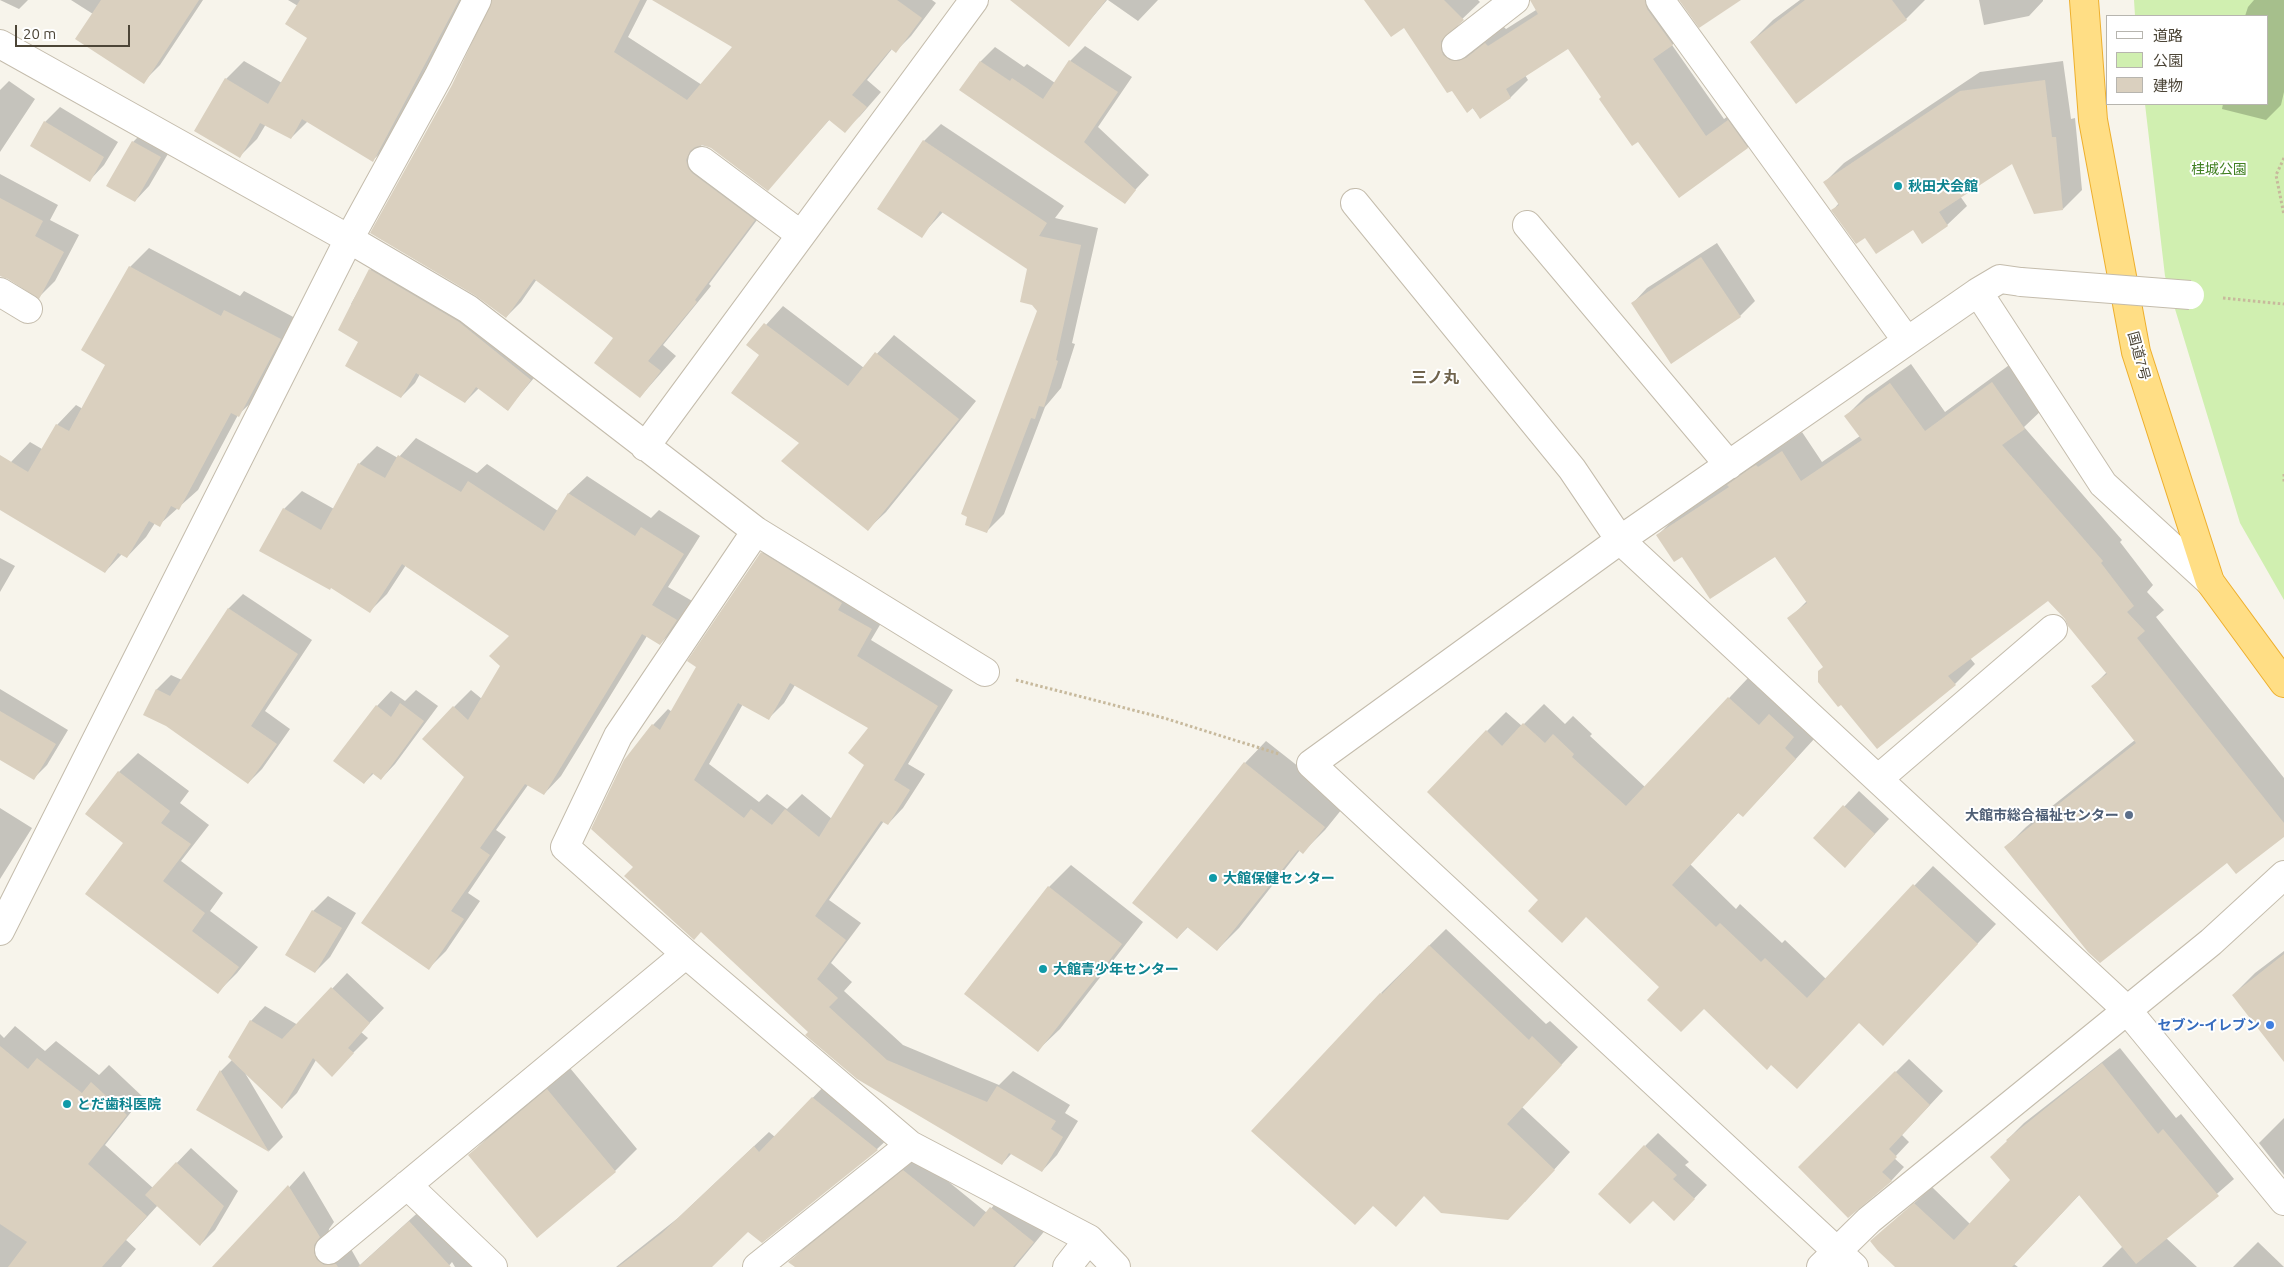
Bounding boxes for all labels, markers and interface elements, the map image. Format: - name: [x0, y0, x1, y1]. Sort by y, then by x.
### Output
- scale bar: [18, 15, 132, 47]
- legend: [2106, 15, 2269, 105]
- text: 20 m: [23, 25, 56, 42]
- text: 道路: [2153, 27, 2183, 44]
- text: 公園: [2153, 52, 2183, 69]
- text: 建物: [2153, 77, 2183, 94]
- park label: 桂城公園: [2191, 161, 2247, 177]
- place label: 秋田犬会館: [1908, 178, 1978, 194]
- marker: 秋田犬会館: [1892, 180, 1904, 192]
- street label: 国道7号: [2124, 330, 2154, 382]
- district label: 三ノ丸: [1411, 368, 1459, 388]
- place label: 大館市総合福祉センター: [1965, 807, 2119, 823]
- marker: 大館市総合福祉センター: [2123, 809, 2135, 821]
- place label: 大館保健センター: [1223, 870, 1335, 886]
- marker: 大館保健センター: [1207, 872, 1219, 884]
- place label: 大館青少年センター: [1053, 961, 1179, 977]
- marker: 大館青少年センター: [1037, 963, 1049, 975]
- place label: セブン-イレブン: [2157, 1017, 2260, 1033]
- marker: セブン-イレブン: [2264, 1019, 2276, 1031]
- place label: とだ歯科医院: [77, 1096, 161, 1112]
- marker: とだ歯科医院: [61, 1098, 73, 1110]

